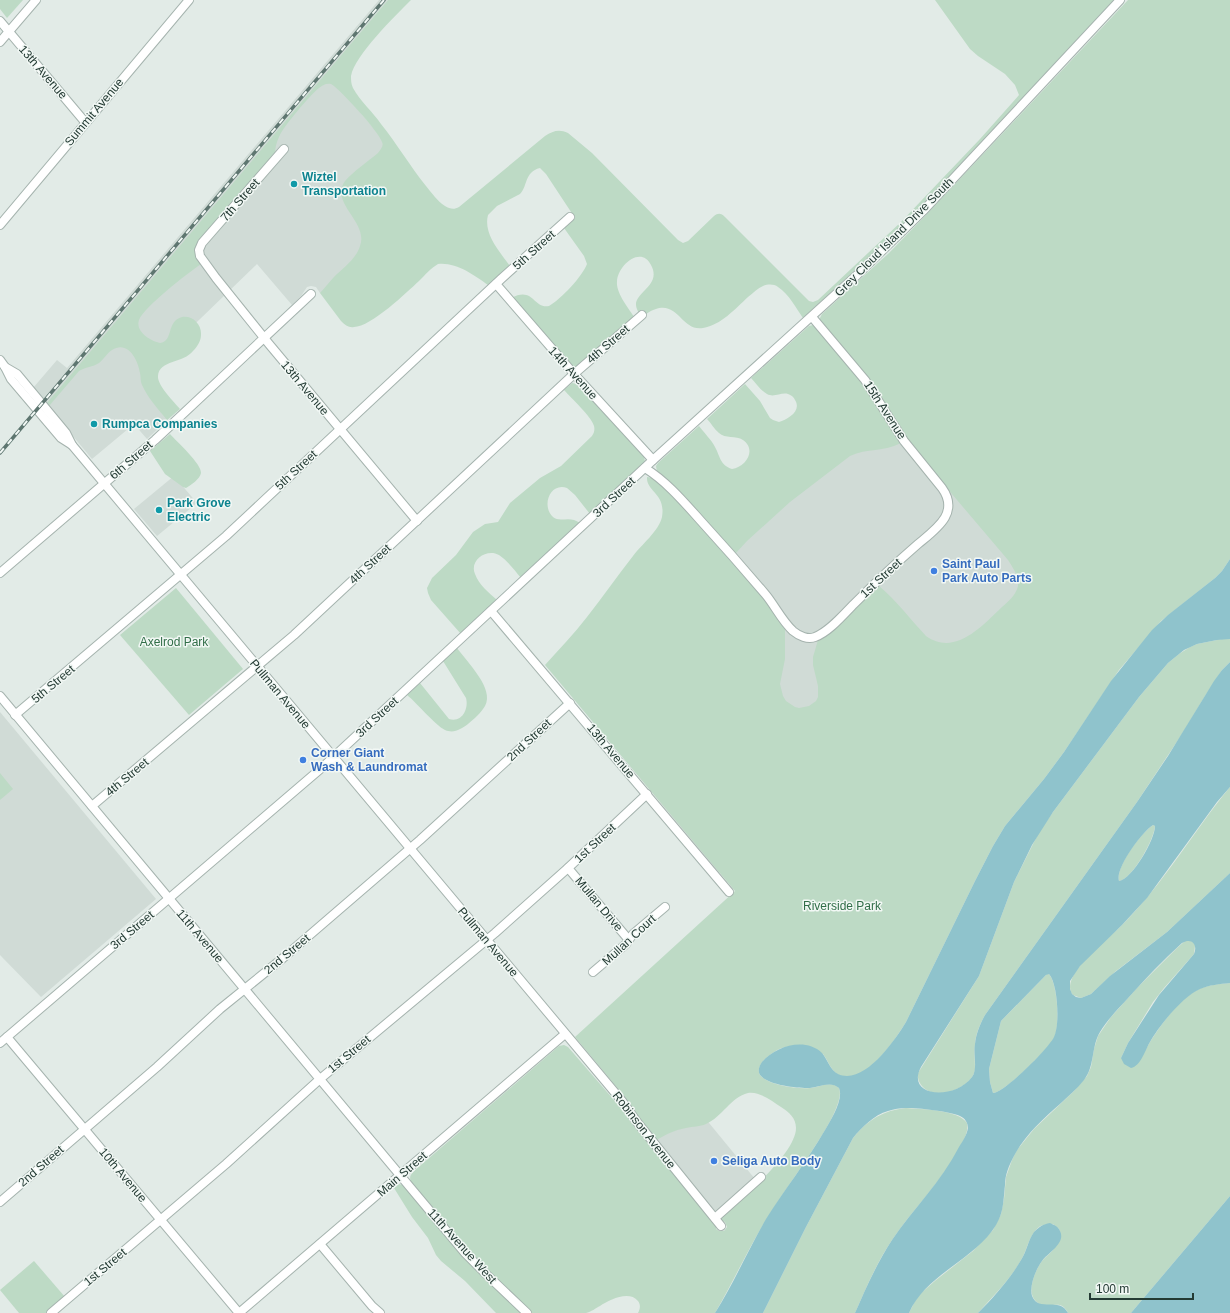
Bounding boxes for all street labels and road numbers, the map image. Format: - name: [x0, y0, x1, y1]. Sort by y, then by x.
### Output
- street label: 13th Avenue: [16, 42, 70, 102]
- street label: Summit Avenue: [62, 75, 127, 149]
- street label: 7th Street: [218, 175, 263, 224]
- street label: Grey Cloud Island Drive South: [832, 175, 956, 299]
- street label: 5th Street: [510, 227, 559, 273]
- street label: 4th Street: [584, 321, 633, 366]
- street label: 14th Avenue: [546, 344, 601, 403]
- street label: 13th Avenue: [278, 358, 332, 418]
- street label: 15th Avenue: [861, 378, 909, 442]
- street label: 6th Street: [107, 437, 156, 482]
- street label: 5th Street: [272, 447, 320, 493]
- street label: 3rd Street: [590, 473, 639, 520]
- street label: 4th Street: [346, 541, 394, 587]
- street label: 1st Street: [857, 555, 905, 601]
- street label: Pullman Avenue: [247, 656, 313, 732]
- street label: 5th Street: [29, 661, 78, 706]
- street label: 3rd Street: [353, 693, 402, 740]
- street label: 2nd Street: [504, 716, 555, 764]
- street label: 13th Avenue: [584, 721, 638, 781]
- street label: 4th Street: [103, 754, 152, 799]
- street label: 1st Street: [571, 820, 619, 866]
- street label: Mullan Drive: [572, 874, 626, 934]
- street label: Pullman Avenue: [455, 904, 521, 980]
- street label: 11th Avenue: [174, 906, 227, 966]
- street label: 3rd Street: [107, 907, 157, 952]
- street label: Mullan Court: [599, 911, 659, 968]
- street label: 2nd Street: [261, 930, 313, 977]
- street label: 1st Street: [325, 1032, 374, 1076]
- street label: Robinson Avenue: [610, 1089, 679, 1172]
- street label: 2nd Street: [16, 1142, 67, 1189]
- street label: 10th Avenue: [96, 1145, 150, 1205]
- street label: Main Street: [374, 1148, 430, 1199]
- street label: 11th Avenue West: [425, 1206, 500, 1287]
- street label: 1st Street: [81, 1245, 130, 1289]

